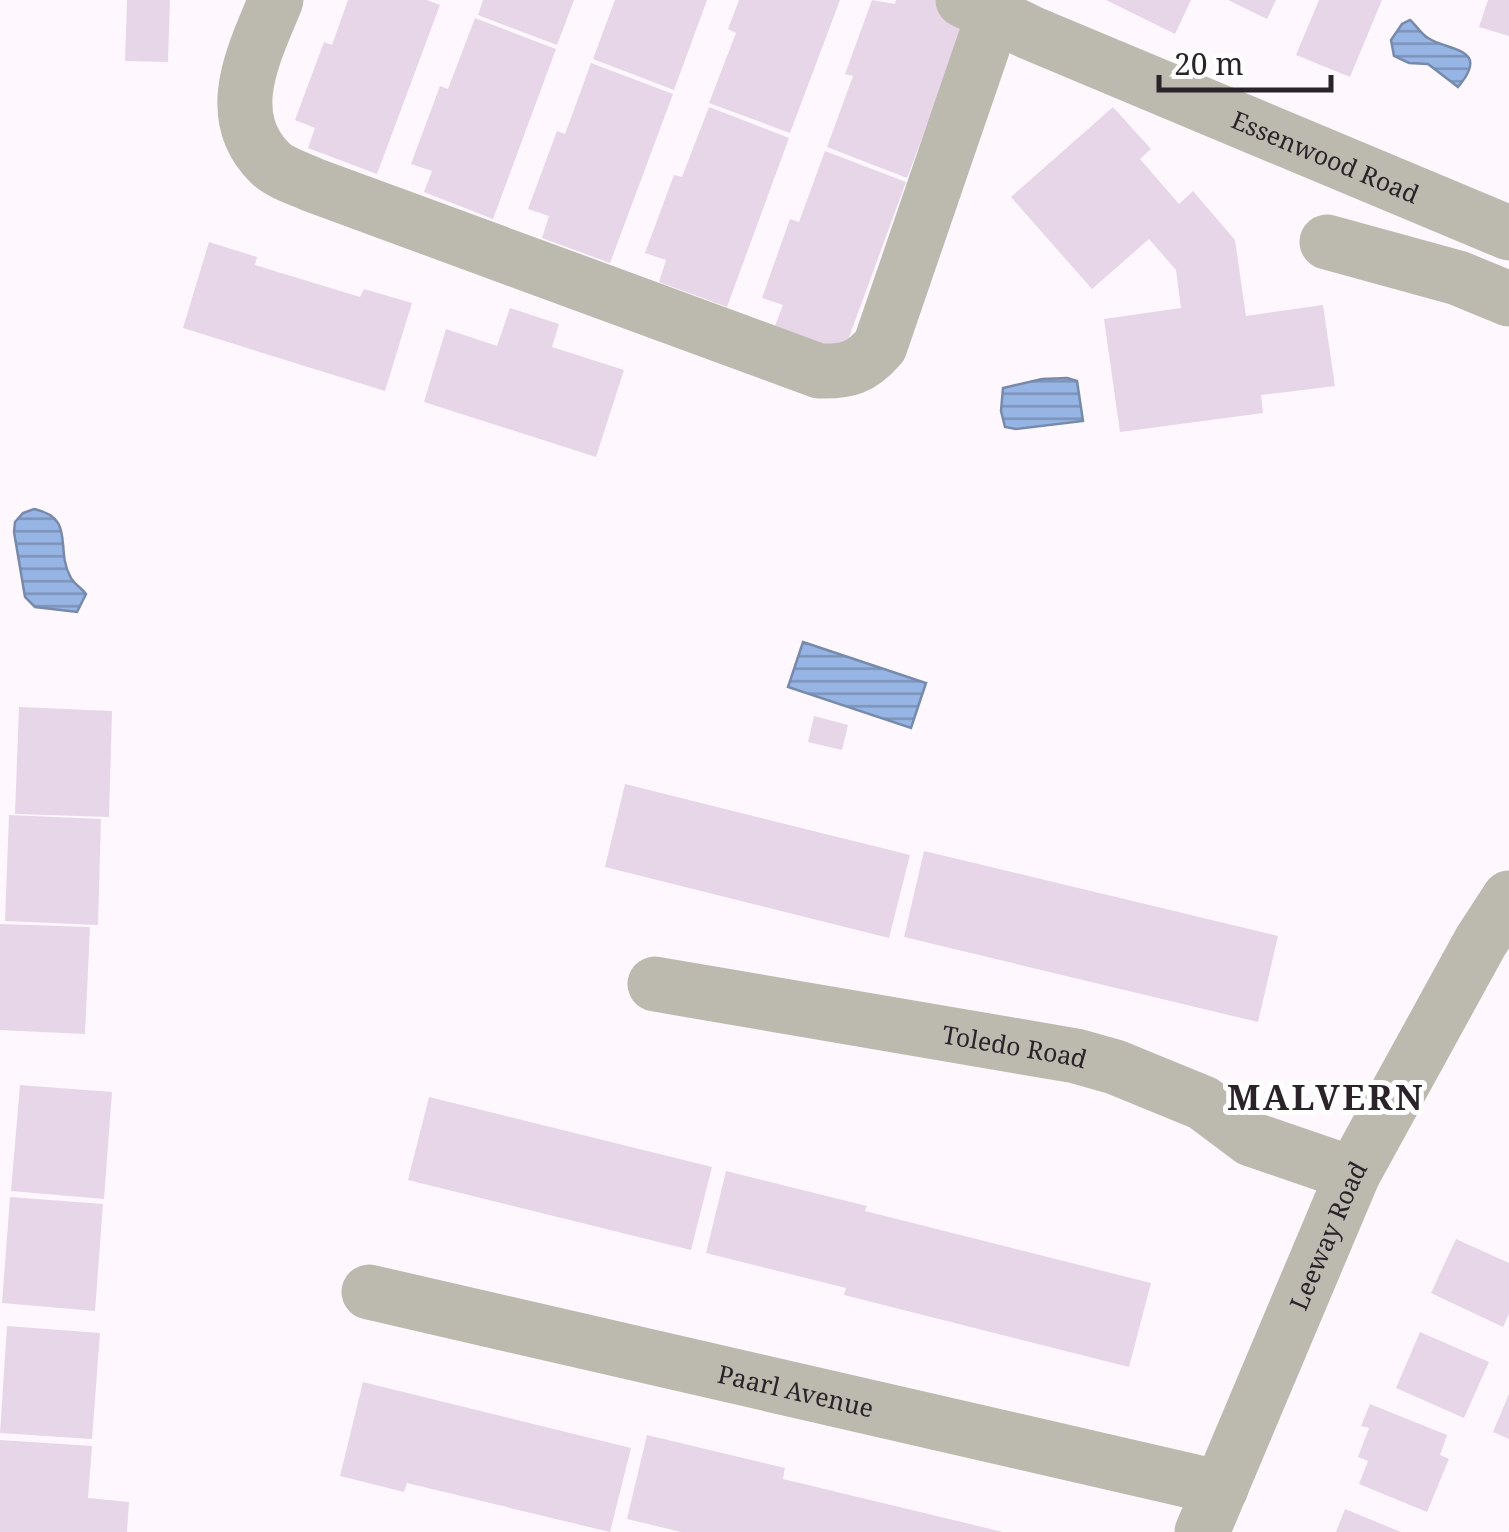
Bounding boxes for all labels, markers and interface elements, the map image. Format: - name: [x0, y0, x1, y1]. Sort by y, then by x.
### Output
- scale bar: [1159, 30, 1332, 92]
- text: 20 m: [1174, 43, 1244, 84]
- street label: Essenwood Road: [1227, 102, 1425, 211]
- street label: Toledo Road: [940, 1016, 1091, 1075]
- district label: MALVERN: [1227, 1073, 1425, 1120]
- street label: Leeway Road: [1281, 1155, 1374, 1315]
- street label: Paarl Avenue: [715, 1356, 877, 1425]

